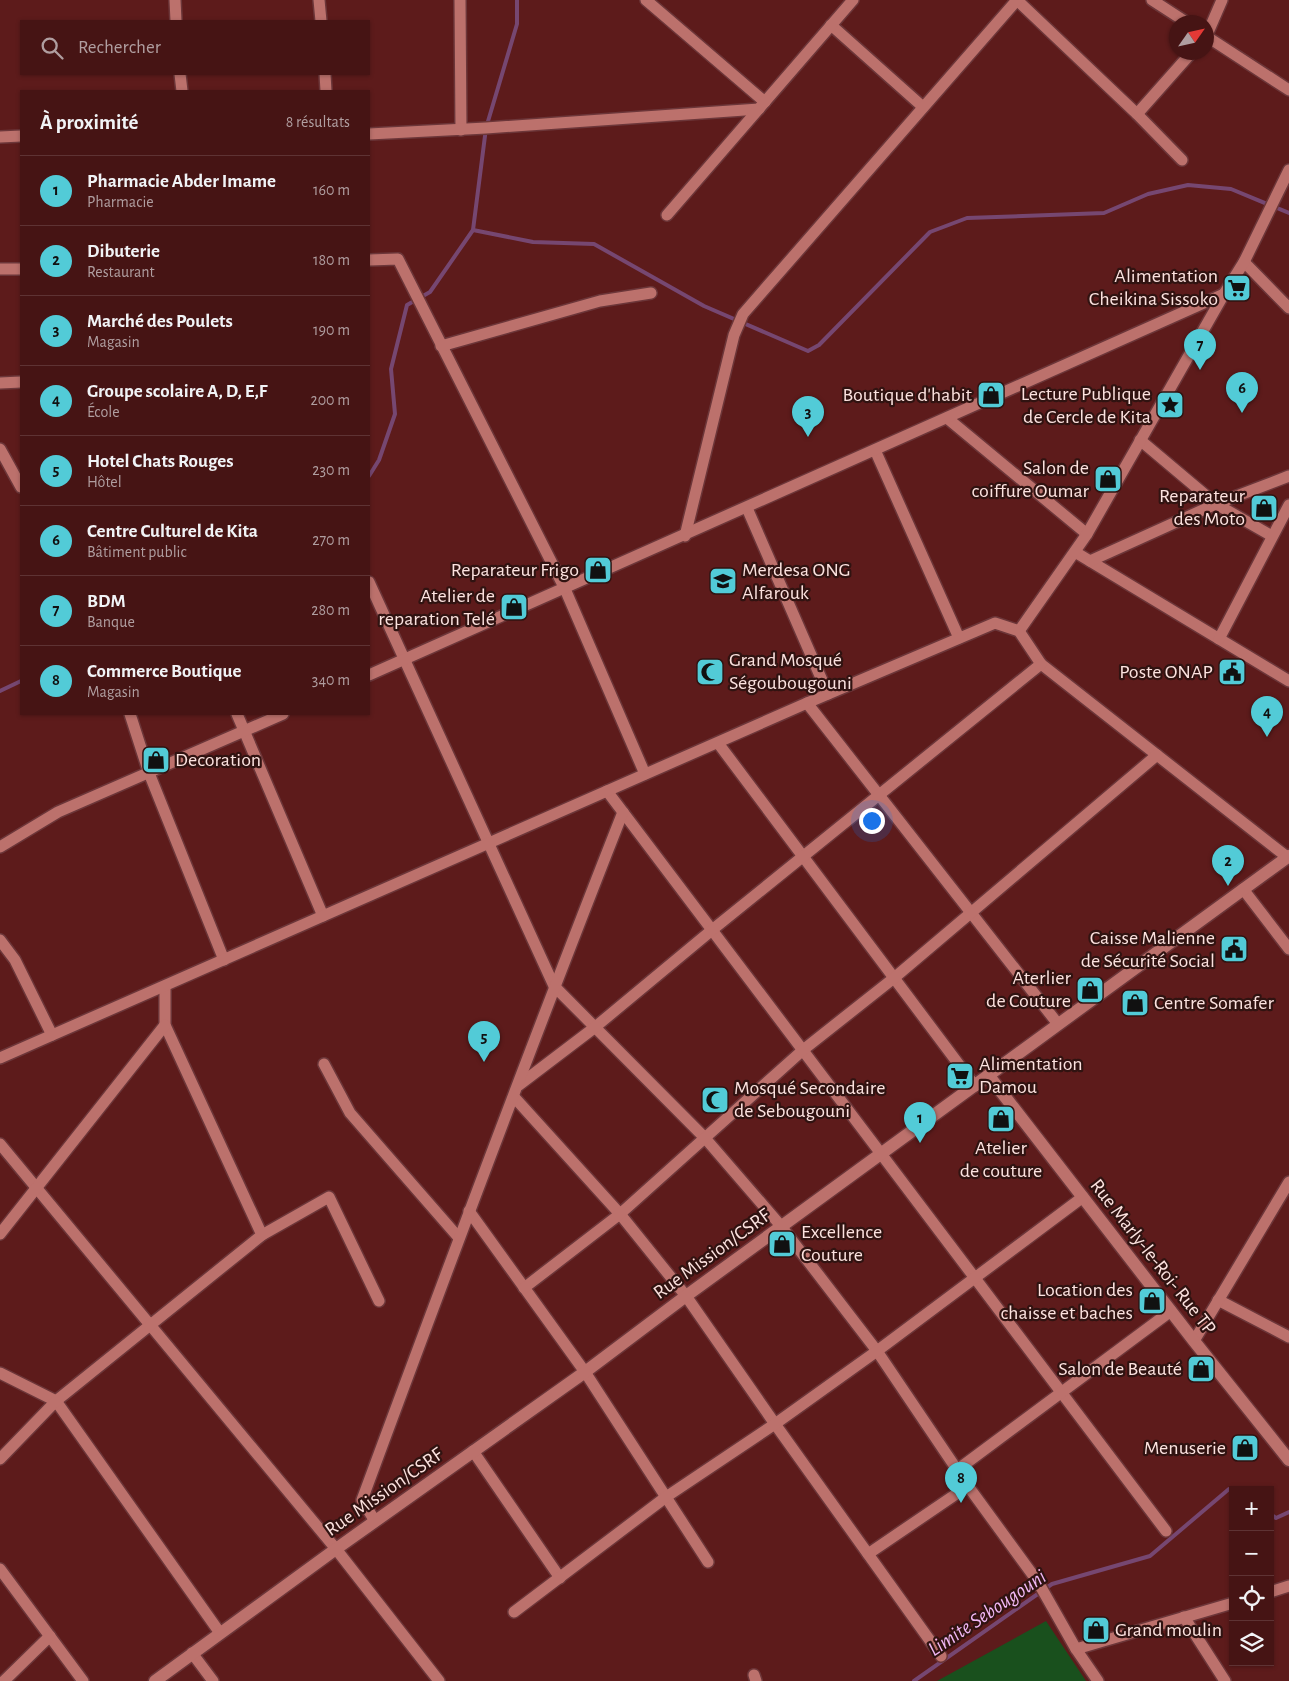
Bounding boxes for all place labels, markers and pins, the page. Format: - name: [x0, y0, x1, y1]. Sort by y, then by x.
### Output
- place label: Alimentation Cheikina Sissoko: [1089, 266, 1218, 309]
- supermarket icon: Alimentation Cheikina Sissoko: [1222, 273, 1252, 303]
- pin: 7: [1184, 329, 1216, 370]
- pin: 6: [1226, 372, 1258, 413]
- shop icon: Boutique d'habit: [976, 380, 1006, 410]
- place label: Lecture Publique de Cercle de Kita: [1021, 384, 1151, 427]
- place label: Boutique d'habit: [843, 385, 973, 405]
- place icon: Lecture Publique de Cercle de Kita: [1155, 390, 1185, 420]
- pin: 3: [792, 396, 824, 437]
- place label: Salon de coiffure Oumar: [971, 458, 1090, 501]
- shop icon: Salon de coiffure Oumar: [1093, 464, 1123, 494]
- place label: Reparateur des Moto: [1159, 486, 1246, 529]
- shop icon: Reparateur des Moto: [1249, 493, 1279, 523]
- shop icon: Reparateur Frigo: [583, 555, 613, 585]
- place label: Reparateur Frigo: [451, 560, 579, 580]
- place label: Merdesa ONG Alfarouk: [742, 560, 851, 603]
- school or university icon: Merdesa ONG Alfarouk: [708, 566, 738, 596]
- place label: Atelier de reparation Telé: [378, 586, 495, 629]
- shop icon: Atelier de reparation Telé: [499, 592, 529, 622]
- place label: Grand Mosqué Ségoubougouni: [729, 650, 852, 693]
- mosque icon: Grand Mosqué Ségoubougouni: [695, 657, 725, 687]
- public building icon: Poste ONAP: [1217, 657, 1247, 687]
- place label: Poste ONAP: [1119, 662, 1213, 682]
- pin: 4: [1251, 696, 1283, 737]
- shop icon: Decoration: [141, 745, 171, 775]
- place label: Decoration: [175, 750, 261, 770]
- pin: 2: [1212, 845, 1244, 886]
- place label: Caisse Malienne de Sécurité Social: [1081, 928, 1215, 971]
- public building icon: Caisse Malienne de Sécurité Social: [1219, 934, 1249, 964]
- place label: Aterlier de Couture: [986, 968, 1072, 1011]
- shop icon: Aterlier de Couture: [1075, 975, 1105, 1005]
- shop icon: Centre Somafer: [1120, 988, 1150, 1018]
- place label: Centre Somafer: [1154, 993, 1274, 1013]
- pin: 5: [468, 1021, 500, 1062]
- place label: Alimentation Damou: [979, 1054, 1083, 1097]
- supermarket icon: Alimentation Damou: [945, 1061, 975, 1091]
- place label: Mosqué Secondaire de Sebougouni: [734, 1078, 886, 1121]
- mosque icon: Mosqué Secondaire de Sebougouni: [700, 1085, 730, 1115]
- pin: 1: [904, 1102, 936, 1143]
- shop icon: Atelier de couture: [986, 1104, 1016, 1134]
- place label: Atelier de couture: [960, 1138, 1042, 1181]
- place label: Excellence Couture: [801, 1222, 882, 1265]
- shop icon: Excellence Couture: [767, 1229, 797, 1259]
- place label: Location des chaisse et baches: [1000, 1280, 1133, 1323]
- shop icon: Location des chaisse et baches: [1137, 1286, 1167, 1316]
- shop icon: Salon de Beauté: [1186, 1354, 1216, 1384]
- place label: Salon de Beauté: [1058, 1359, 1182, 1379]
- shop icon: Menuserie: [1230, 1433, 1260, 1463]
- place label: Menuserie: [1144, 1438, 1226, 1458]
- pin: 8: [945, 1462, 977, 1503]
- shop icon: Grand moulin: [1081, 1615, 1111, 1645]
- place label: Grand moulin: [1115, 1620, 1222, 1640]

